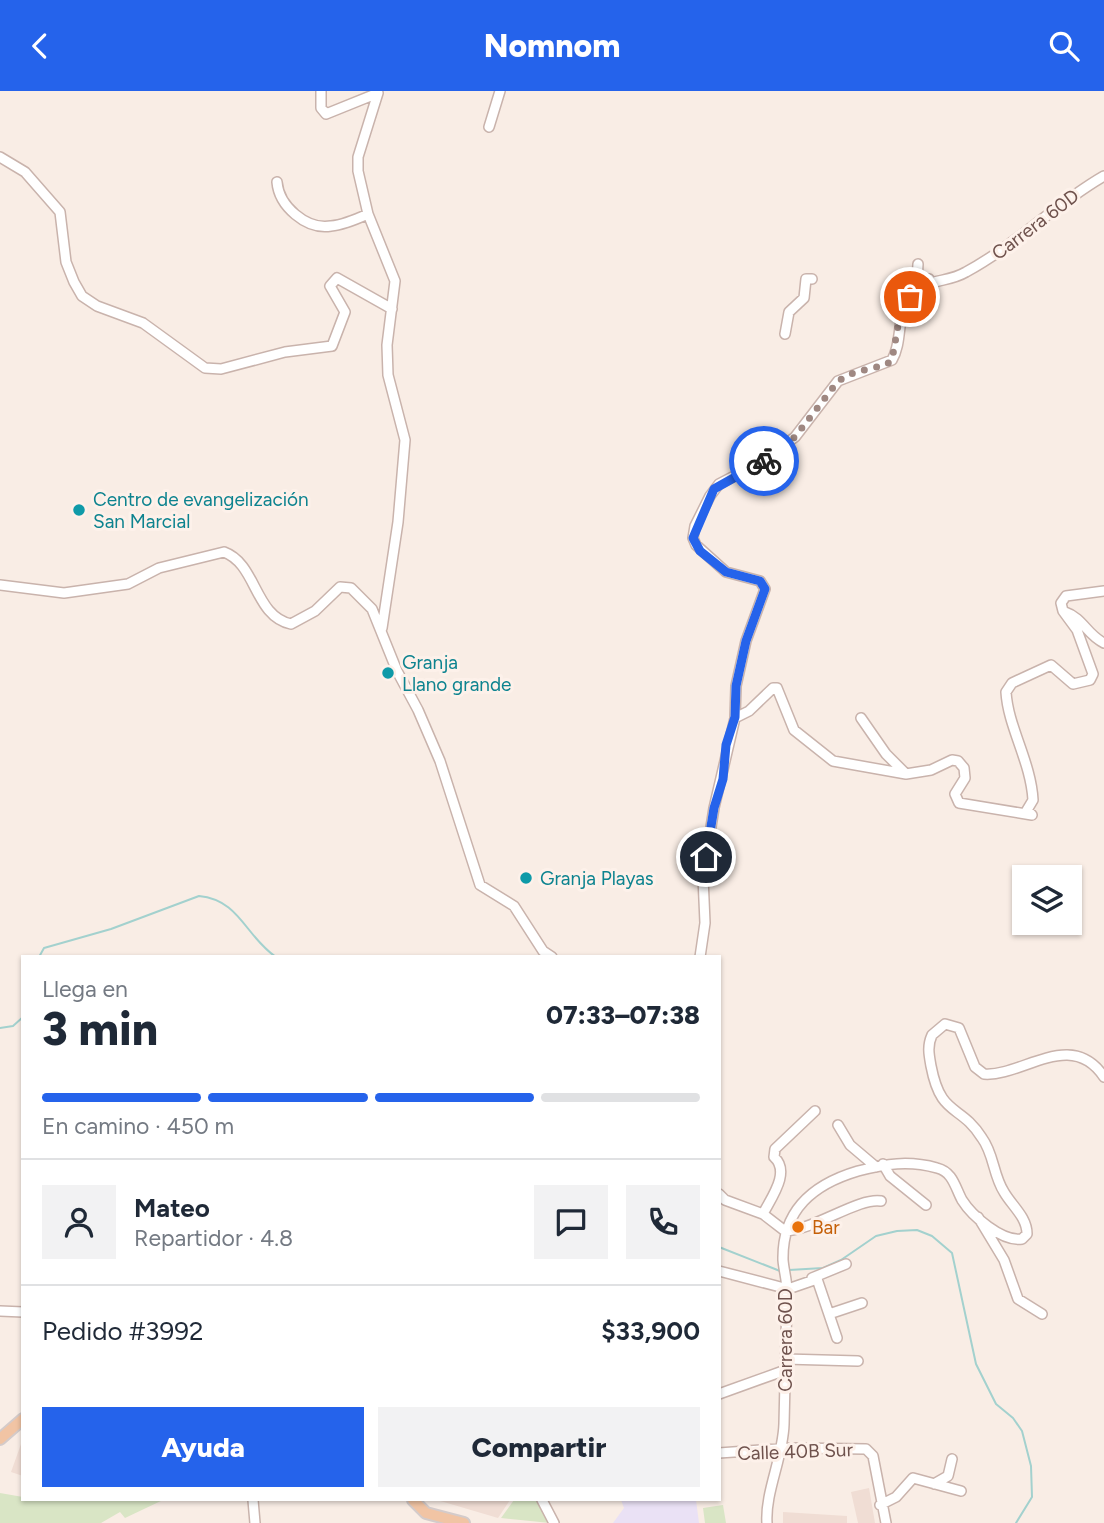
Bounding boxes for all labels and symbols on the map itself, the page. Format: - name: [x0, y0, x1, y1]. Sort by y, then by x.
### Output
- street label: Carrera 60D: [987, 184, 1084, 265]
- pin: [880, 267, 940, 327]
- courier: [729, 426, 799, 496]
- place label: Centro de evangelización San Marcial: [93, 488, 309, 533]
- marker: Centro de evangelización San Marcial: [71, 502, 87, 518]
- place label: Granja Llano grande: [402, 651, 511, 696]
- marker: Granja Llano grande: [380, 665, 396, 681]
- pin: [676, 827, 736, 887]
- place label: Granja Playas: [540, 867, 654, 890]
- marker: Granja Playas: [518, 870, 534, 886]
- place label: Bar: [812, 1216, 840, 1239]
- marker: Bar: [790, 1219, 806, 1235]
- street label: Carrera 60D: [774, 1288, 797, 1392]
- street label: Calle 40B Sur: [737, 1438, 854, 1465]

